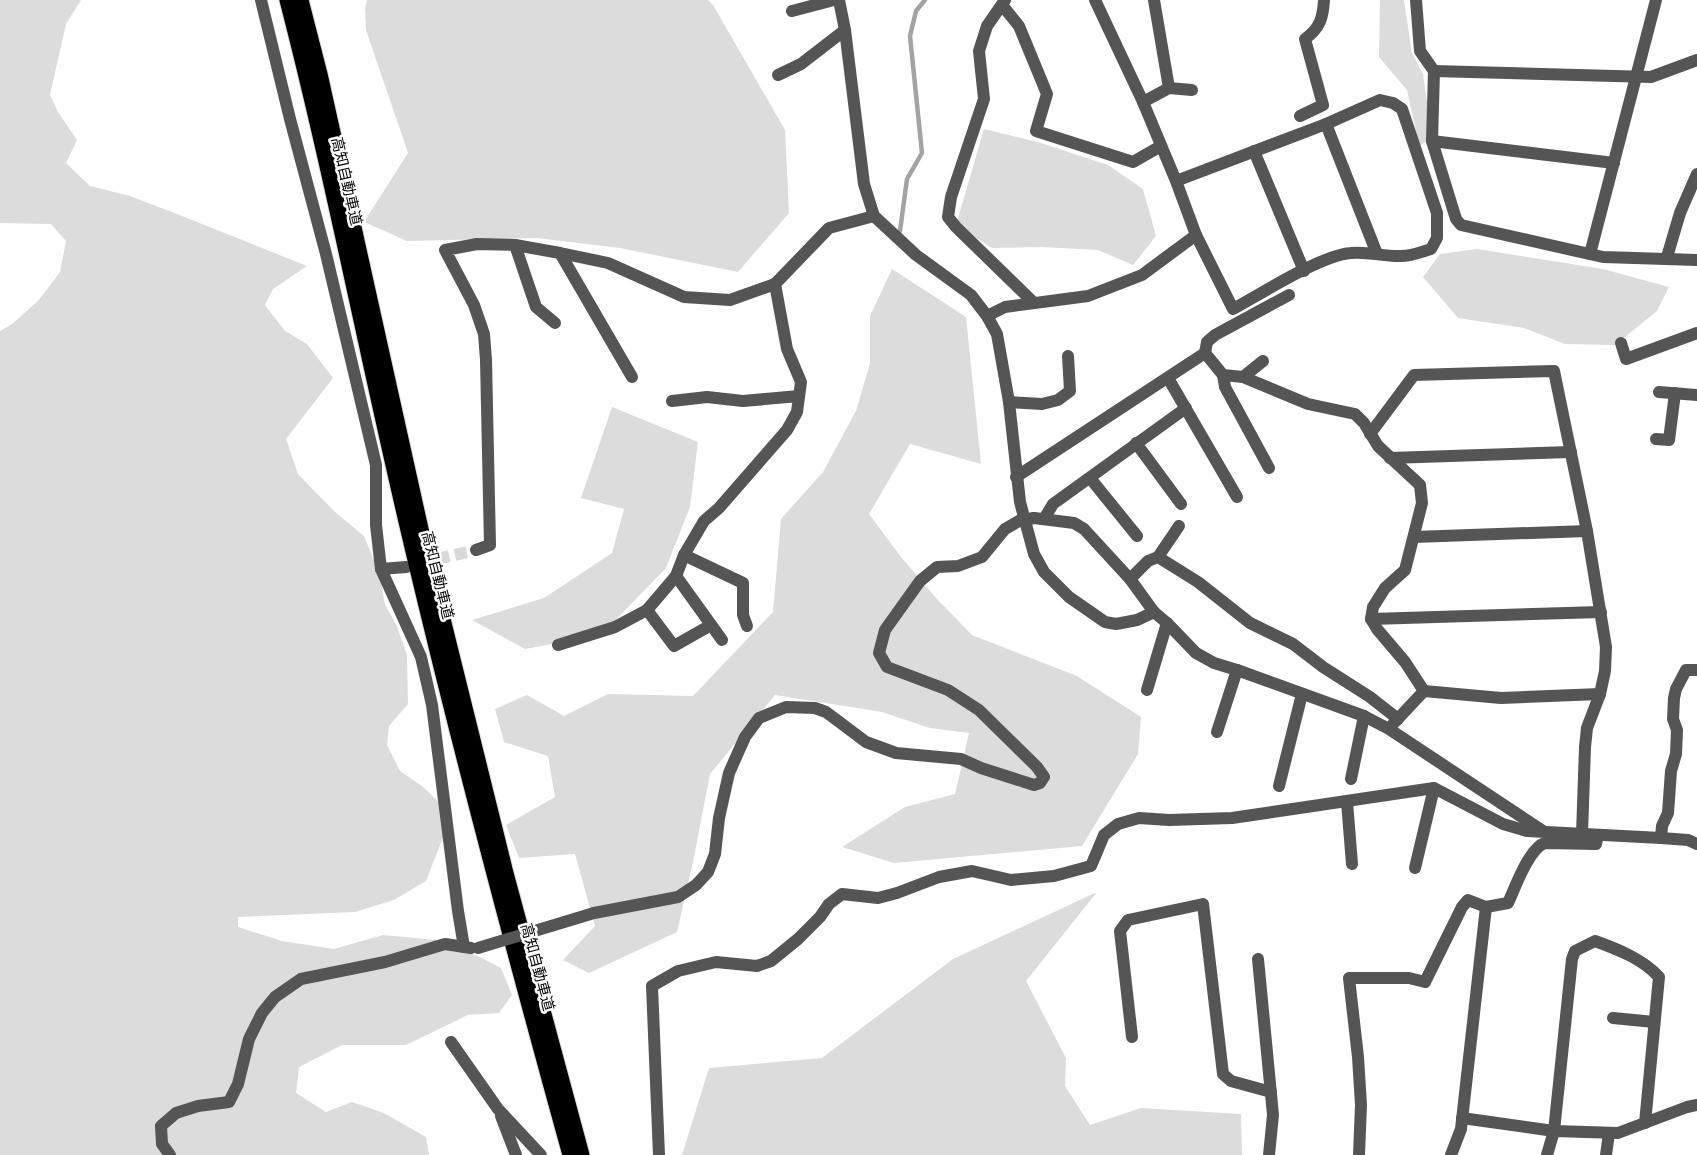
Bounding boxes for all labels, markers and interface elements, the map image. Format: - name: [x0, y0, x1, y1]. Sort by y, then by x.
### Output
- street label: 高知自動車道: [328, 135, 366, 227]
- street label: 高知自動車道: [418, 529, 458, 621]
- street label: 高知自動車道: [517, 921, 559, 1013]

